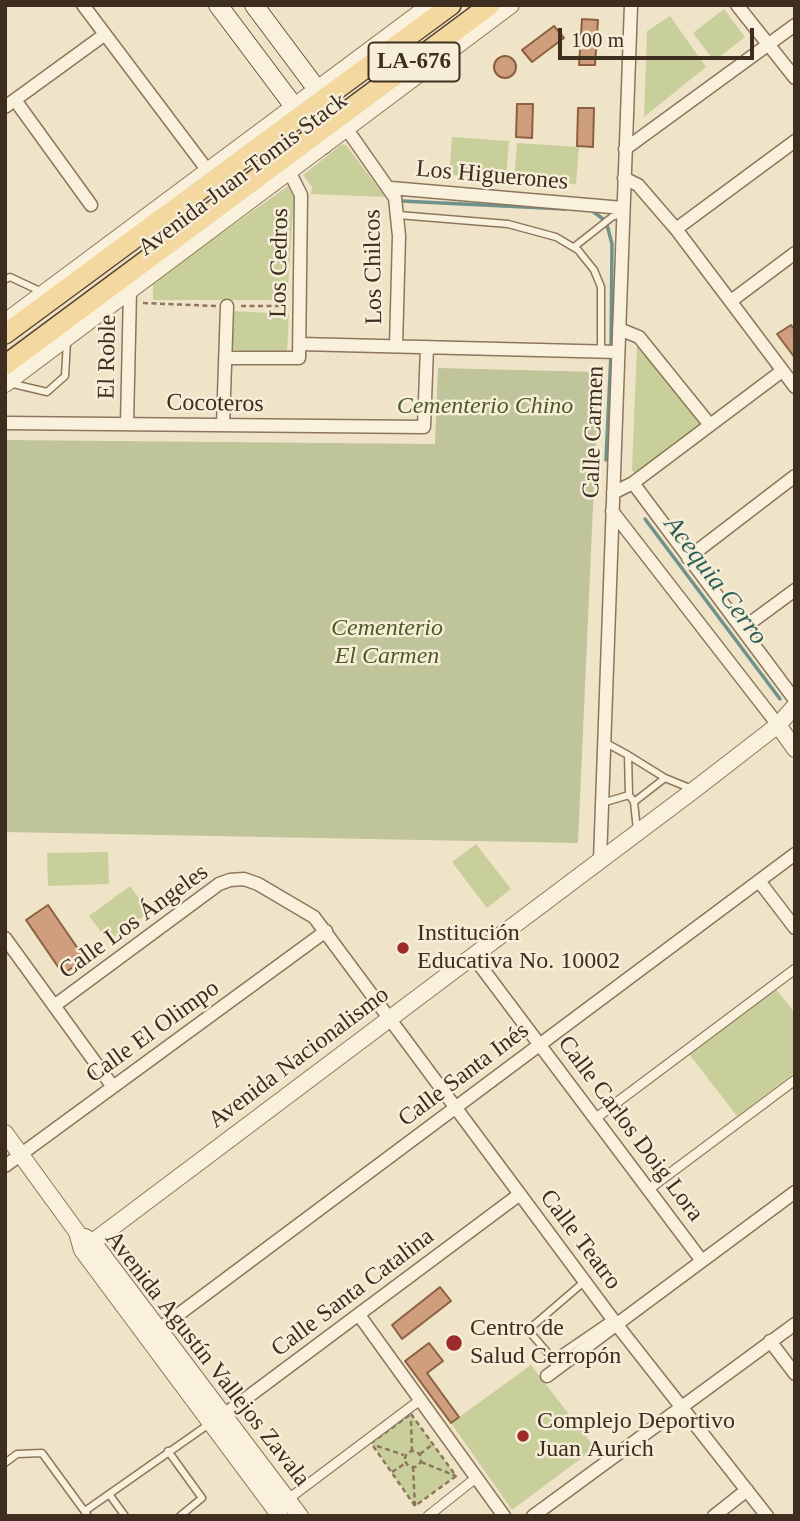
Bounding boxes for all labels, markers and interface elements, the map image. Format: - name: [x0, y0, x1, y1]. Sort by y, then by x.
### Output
- scale bar: [562, 14, 758, 58]
- text: 100 m: [571, 28, 624, 52]
- road number: LA-676: [368, 43, 460, 82]
- street label: Avenida Juan Tomis Stack: [133, 87, 353, 263]
- street label: Los Higuerones: [415, 155, 569, 197]
- street label: Los Cedros: [265, 208, 295, 318]
- street label: Los Chilcos: [359, 209, 389, 325]
- street label: El Roble: [93, 314, 123, 400]
- street label: Calle Carmen: [577, 365, 611, 499]
- street label: Cocoteros: [166, 389, 264, 419]
- park label: Cementerio Chino: [397, 393, 573, 421]
- water label: Acequia Cerro: [657, 511, 773, 651]
- park label: Cementerio El Carmen: [331, 615, 443, 671]
- street label: Calle Los Ángeles: [54, 858, 214, 986]
- place label: Institución Educativa No. 10002: [417, 920, 620, 976]
- marker: Institución Educativa No. 10002: [395, 940, 411, 956]
- street label: Calle El Olimpo: [81, 974, 225, 1090]
- street label: Avenida Nacionalismo: [203, 981, 395, 1135]
- street label: Calle Santa Inés: [393, 1017, 535, 1133]
- street label: Calle Carlos Doig Lora: [551, 1031, 709, 1227]
- street label: Calle Teatro: [533, 1184, 627, 1296]
- street label: Calle Santa Catalina: [266, 1223, 440, 1363]
- street label: Avenida Agustín Vallejos Zavala: [98, 1226, 316, 1492]
- place label: Centro de Salud Cerropón: [470, 1315, 621, 1371]
- marker: Centro de Salud Cerropón: [444, 1333, 464, 1353]
- place label: Complejo Deportivo Juan Aurich: [537, 1408, 735, 1464]
- marker: Complejo Deportivo Juan Aurich: [515, 1428, 531, 1444]

